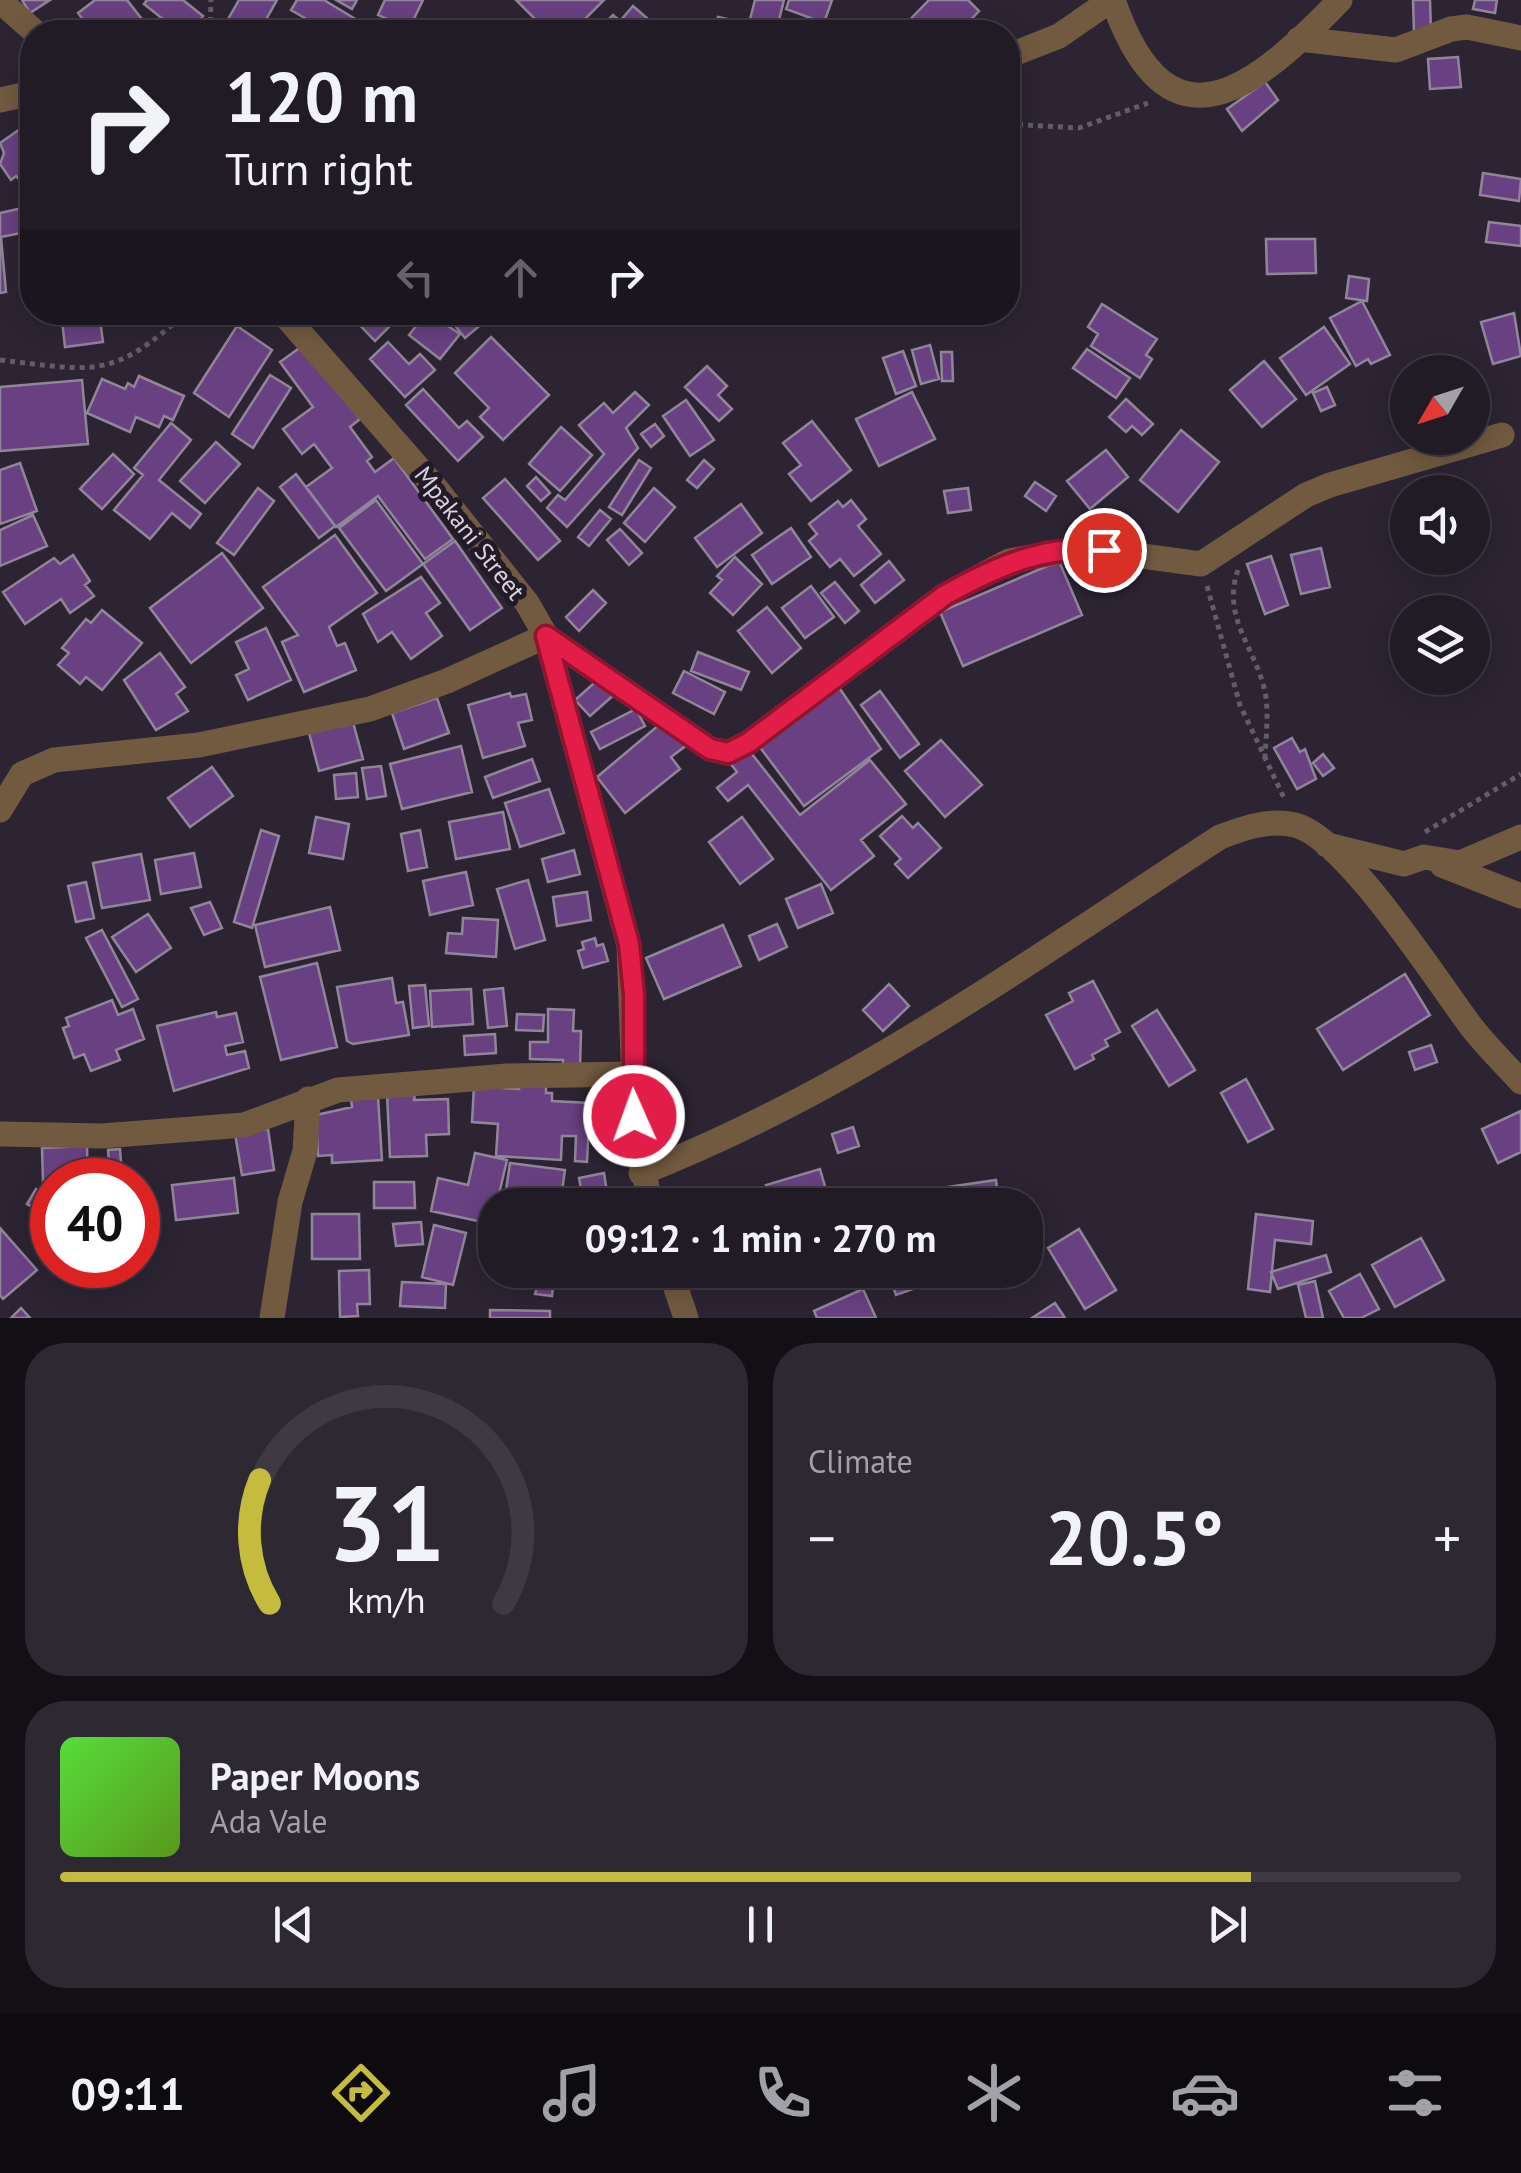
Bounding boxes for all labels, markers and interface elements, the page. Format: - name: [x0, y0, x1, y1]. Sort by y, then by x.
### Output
- text: 120 m: [225, 51, 418, 141]
- icon: right: [60, 60, 190, 190]
- text: Turn right: [225, 139, 413, 197]
- icon: left: [388, 250, 443, 305]
- icon: ahead: [493, 250, 548, 305]
- icon: right: [598, 250, 653, 305]
- north arrow: [1390, 355, 1490, 455]
- map controls: [1390, 355, 1490, 695]
- street label: Mpakani Street: [408, 460, 532, 607]
- button: sound: [1390, 475, 1490, 575]
- pin: [1062, 508, 1147, 593]
- icon: arrive: [1077, 523, 1132, 578]
- button: layers: [1390, 595, 1490, 695]
- position arrow: [582, 1064, 686, 1168]
- speed limit sign: 40: [30, 1158, 160, 1288]
- text: 09:12 · 1 min · 270 m: [585, 1213, 936, 1262]
- text: Climate: [808, 1440, 913, 1482]
- text: 31: [328, 1455, 445, 1590]
- text: 20.5°: [1045, 1489, 1224, 1586]
- text: −: [808, 1502, 836, 1573]
- text: +: [1433, 1502, 1461, 1573]
- text: km/h: [347, 1577, 426, 1623]
- text: Paper Moons: [210, 1751, 420, 1800]
- text: Ada Vale: [210, 1800, 327, 1842]
- icon: previous: [266, 1897, 321, 1952]
- icon: pause: [733, 1897, 788, 1952]
- icon: next: [1200, 1897, 1255, 1952]
- icon: directions: [326, 2058, 396, 2128]
- icon: music: [537, 2058, 607, 2128]
- icon: phone: [748, 2058, 818, 2128]
- icon: climate: [959, 2058, 1029, 2128]
- icon: car: [1170, 2058, 1240, 2128]
- icon: filters: [1380, 2058, 1450, 2128]
- text: 09:11: [70, 2064, 185, 2122]

